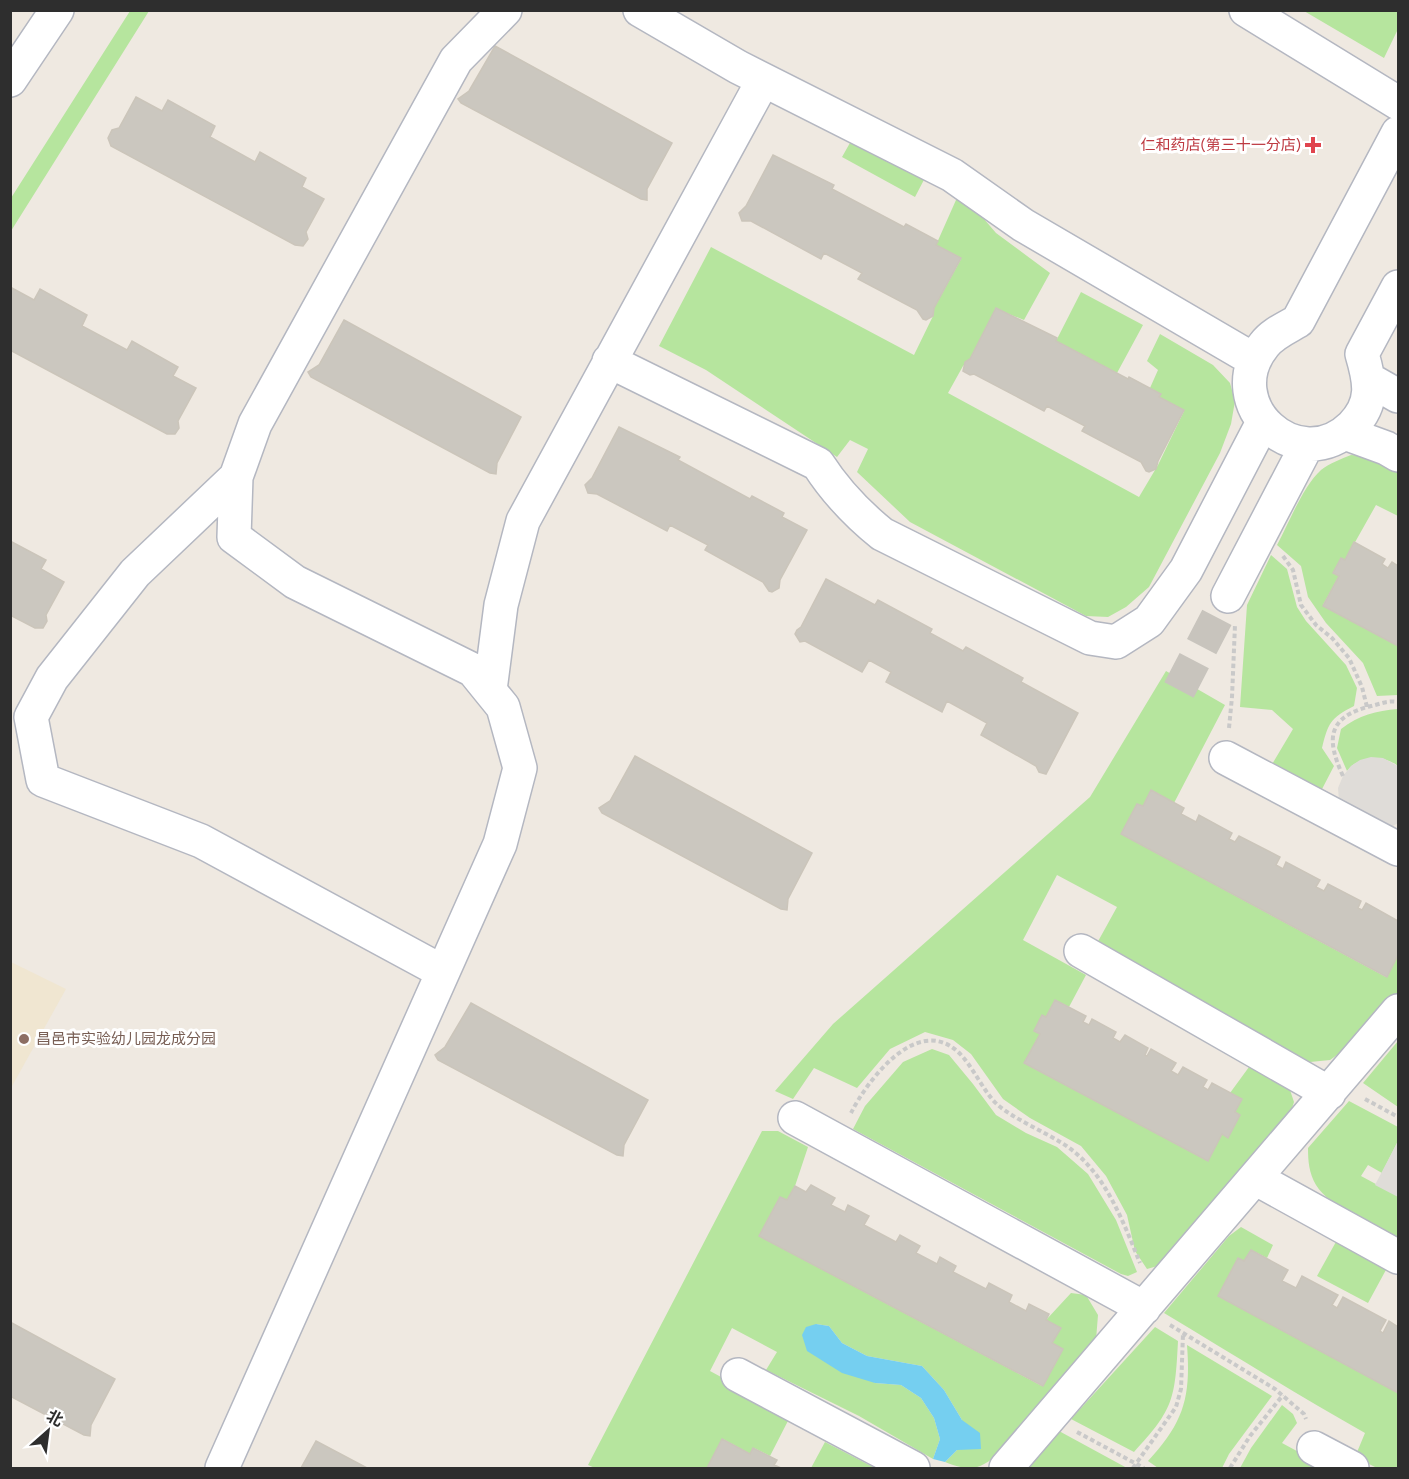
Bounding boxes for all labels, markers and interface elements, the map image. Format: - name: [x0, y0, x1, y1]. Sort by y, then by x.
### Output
- place label: 仁和药店(第三十一分店): [1140, 136, 1301, 154]
- marker: 仁和药店(第三十一分店): [1306, 138, 1320, 152]
- place label: 昌邑市实验幼儿园龙成分园: [36, 1030, 216, 1048]
- marker: 昌邑市实验幼儿园龙成分园: [17, 1032, 31, 1046]
- north arrow: [18, 1401, 78, 1461]
- text: 北: [43, 1406, 66, 1430]

